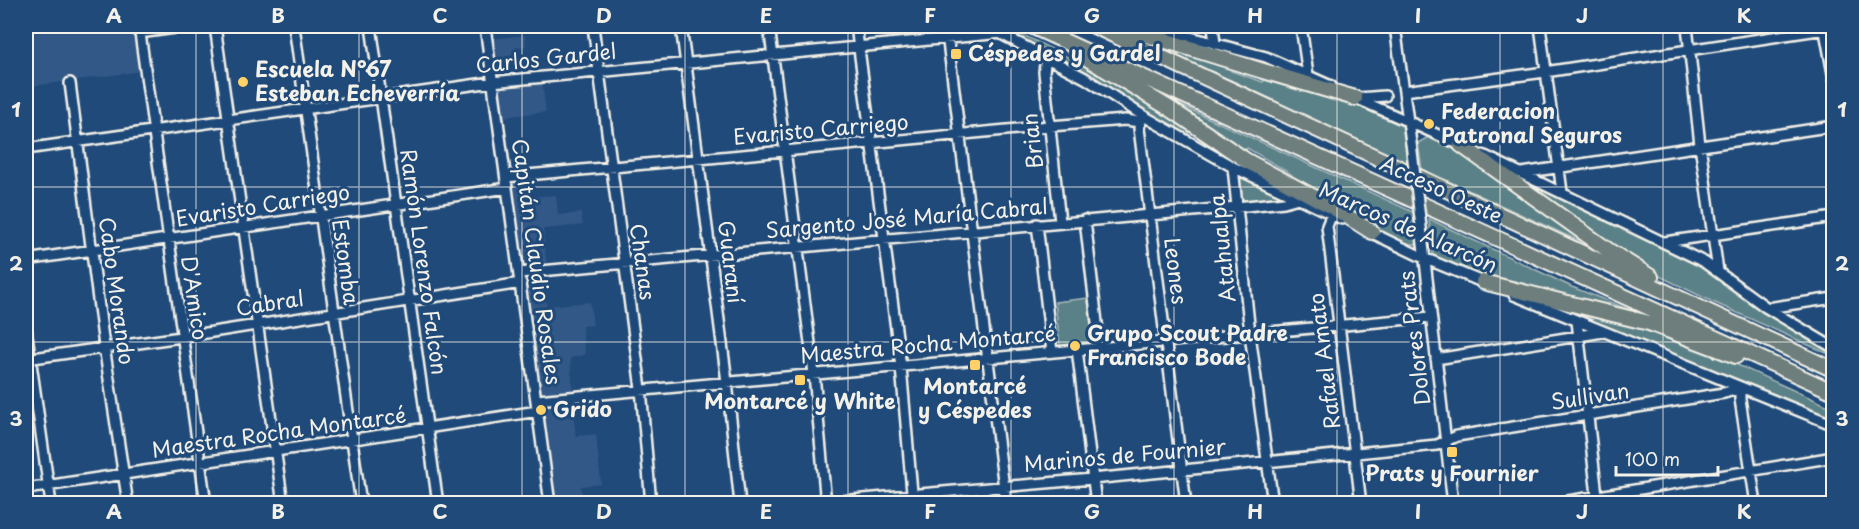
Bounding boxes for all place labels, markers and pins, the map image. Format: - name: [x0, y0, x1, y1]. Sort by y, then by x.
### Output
- place label: Céspedes y Gardel: [968, 36, 1160, 68]
- marker: Céspedes y Gardel: [949, 47, 963, 61]
- place label: Escuela N°67 Esteban Echeverría: [255, 52, 460, 108]
- marker: Escuela N°67 Esteban Echeverría: [236, 75, 250, 89]
- place label: Federacion Patronal Seguros: [1441, 94, 1622, 150]
- marker: Federacion Patronal Seguros: [1422, 117, 1436, 131]
- place label: Grupo Scout Padre Francisco Bode: [1087, 316, 1288, 372]
- marker: Grupo Scout Padre Francisco Bode: [1068, 339, 1082, 353]
- marker: Montarcé y Céspedes: [968, 358, 982, 372]
- place label: Montarcé y Céspedes: [918, 369, 1032, 425]
- marker: Montarcé y White: [793, 373, 807, 387]
- place label: Montarcé y White: [704, 384, 896, 416]
- place label: Grido: [553, 392, 612, 424]
- marker: Grido: [534, 403, 548, 417]
- marker: Prats y Fournier: [1445, 445, 1459, 459]
- place label: Prats y Fournier: [1365, 456, 1539, 488]

